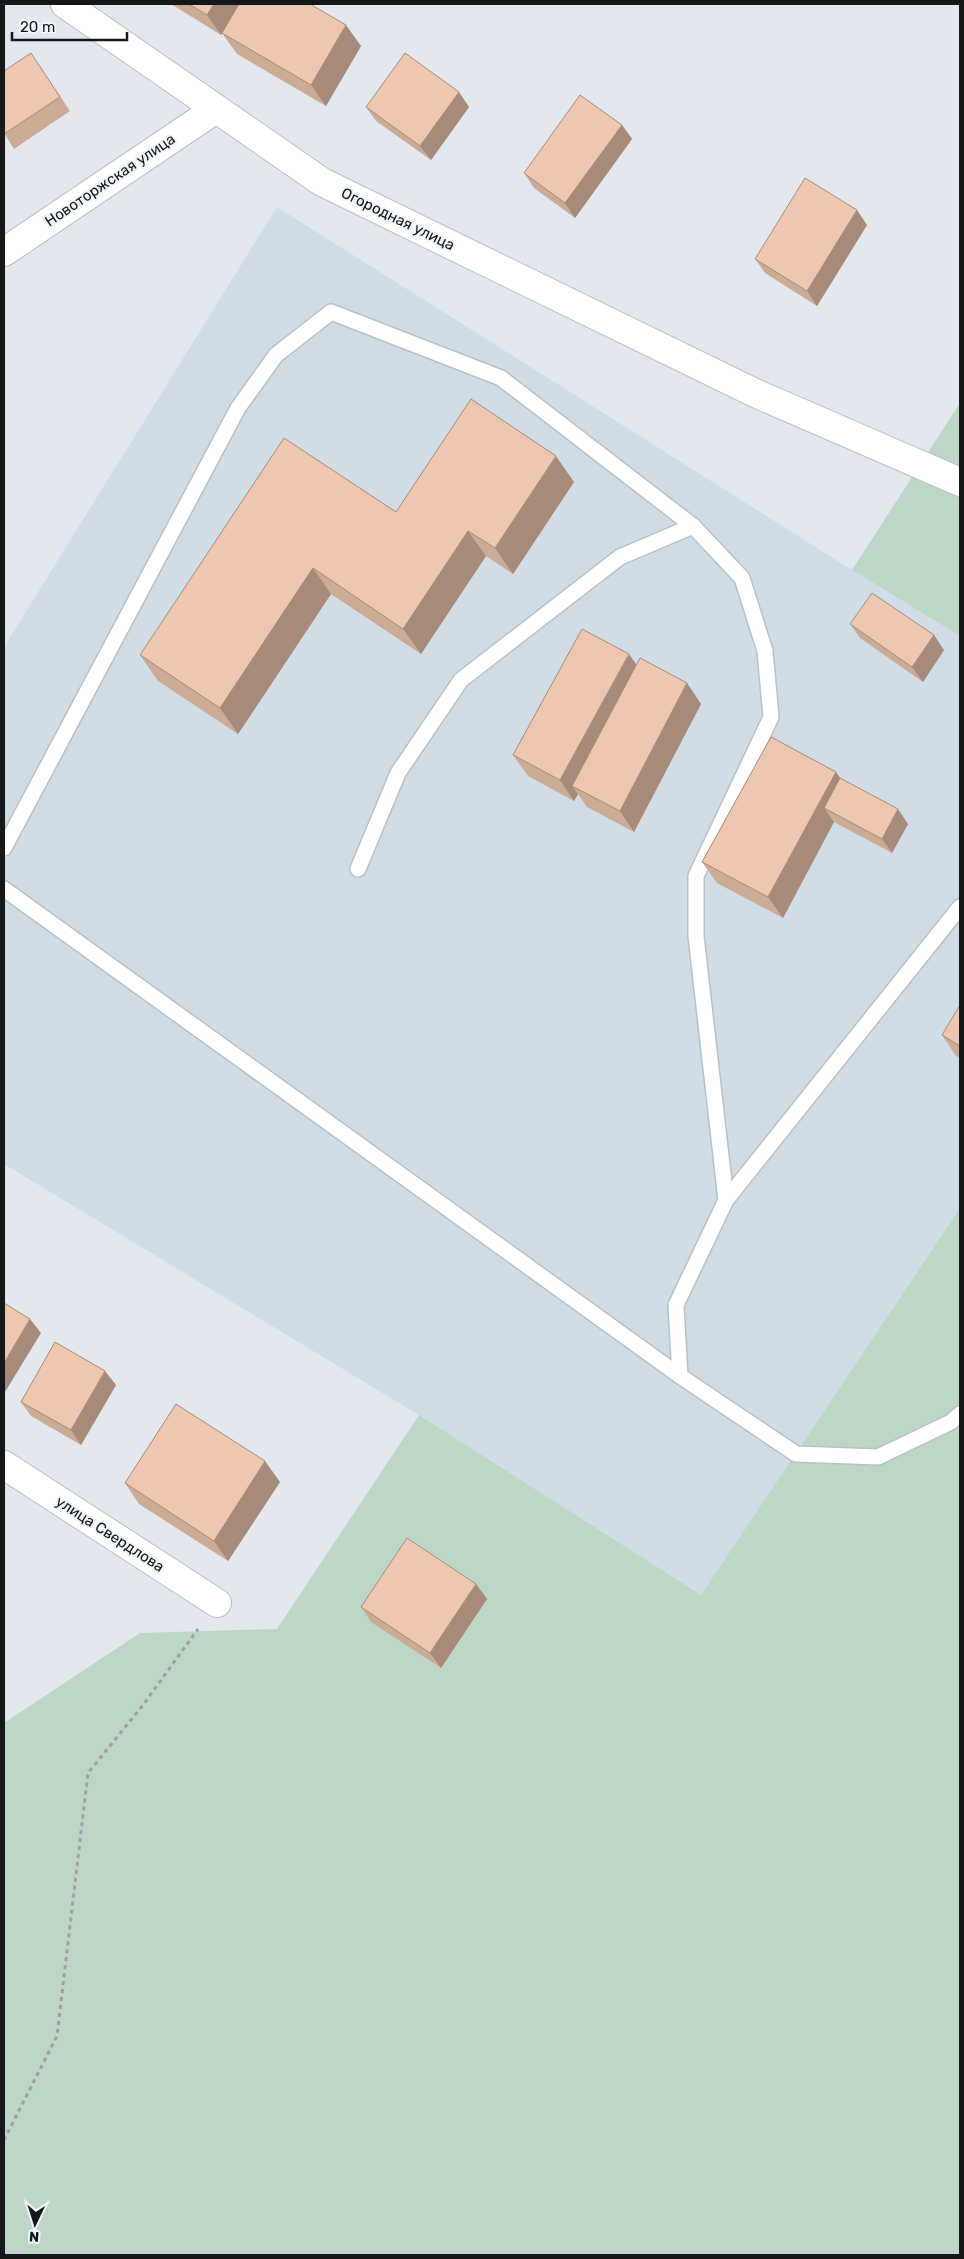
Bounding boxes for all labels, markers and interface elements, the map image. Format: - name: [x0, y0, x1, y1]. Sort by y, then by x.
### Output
- scale bar: [12, 10, 128, 42]
- text: 20 m: [20, 18, 55, 36]
- street label: Новоторжская улица: [41, 130, 179, 230]
- street label: Огородная улица: [338, 184, 458, 254]
- street label: улица Свердлова: [52, 1492, 168, 1576]
- north arrow: [10, 2199, 60, 2249]
- text: N: [29, 2228, 40, 2245]

